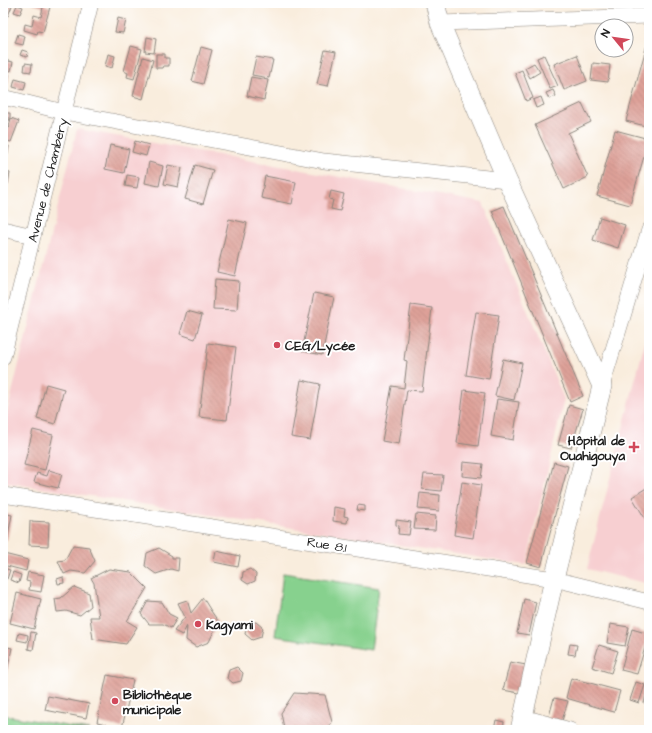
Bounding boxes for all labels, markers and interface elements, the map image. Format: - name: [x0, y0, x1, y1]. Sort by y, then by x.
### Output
- north arrow: [594, 18, 634, 58]
- text: N: [597, 27, 614, 40]
- street label: Avenue de Chambéry: [24, 116, 73, 244]
- place label: CEG/Lycée: [285, 337, 355, 356]
- marker: CEG/Lycée: [272, 340, 282, 350]
- place label: Hôpital de Ouahigouya: [560, 432, 625, 467]
- marker: Hôpital de Ouahigouya: [628, 441, 640, 453]
- street label: Rue 8.1: [306, 533, 348, 557]
- place label: Kagyami: [206, 616, 254, 636]
- marker: Kagyami: [193, 619, 203, 629]
- place label: Bibliothèque municipale: [123, 686, 192, 720]
- marker: Bibliothèque municipale: [110, 696, 120, 706]

